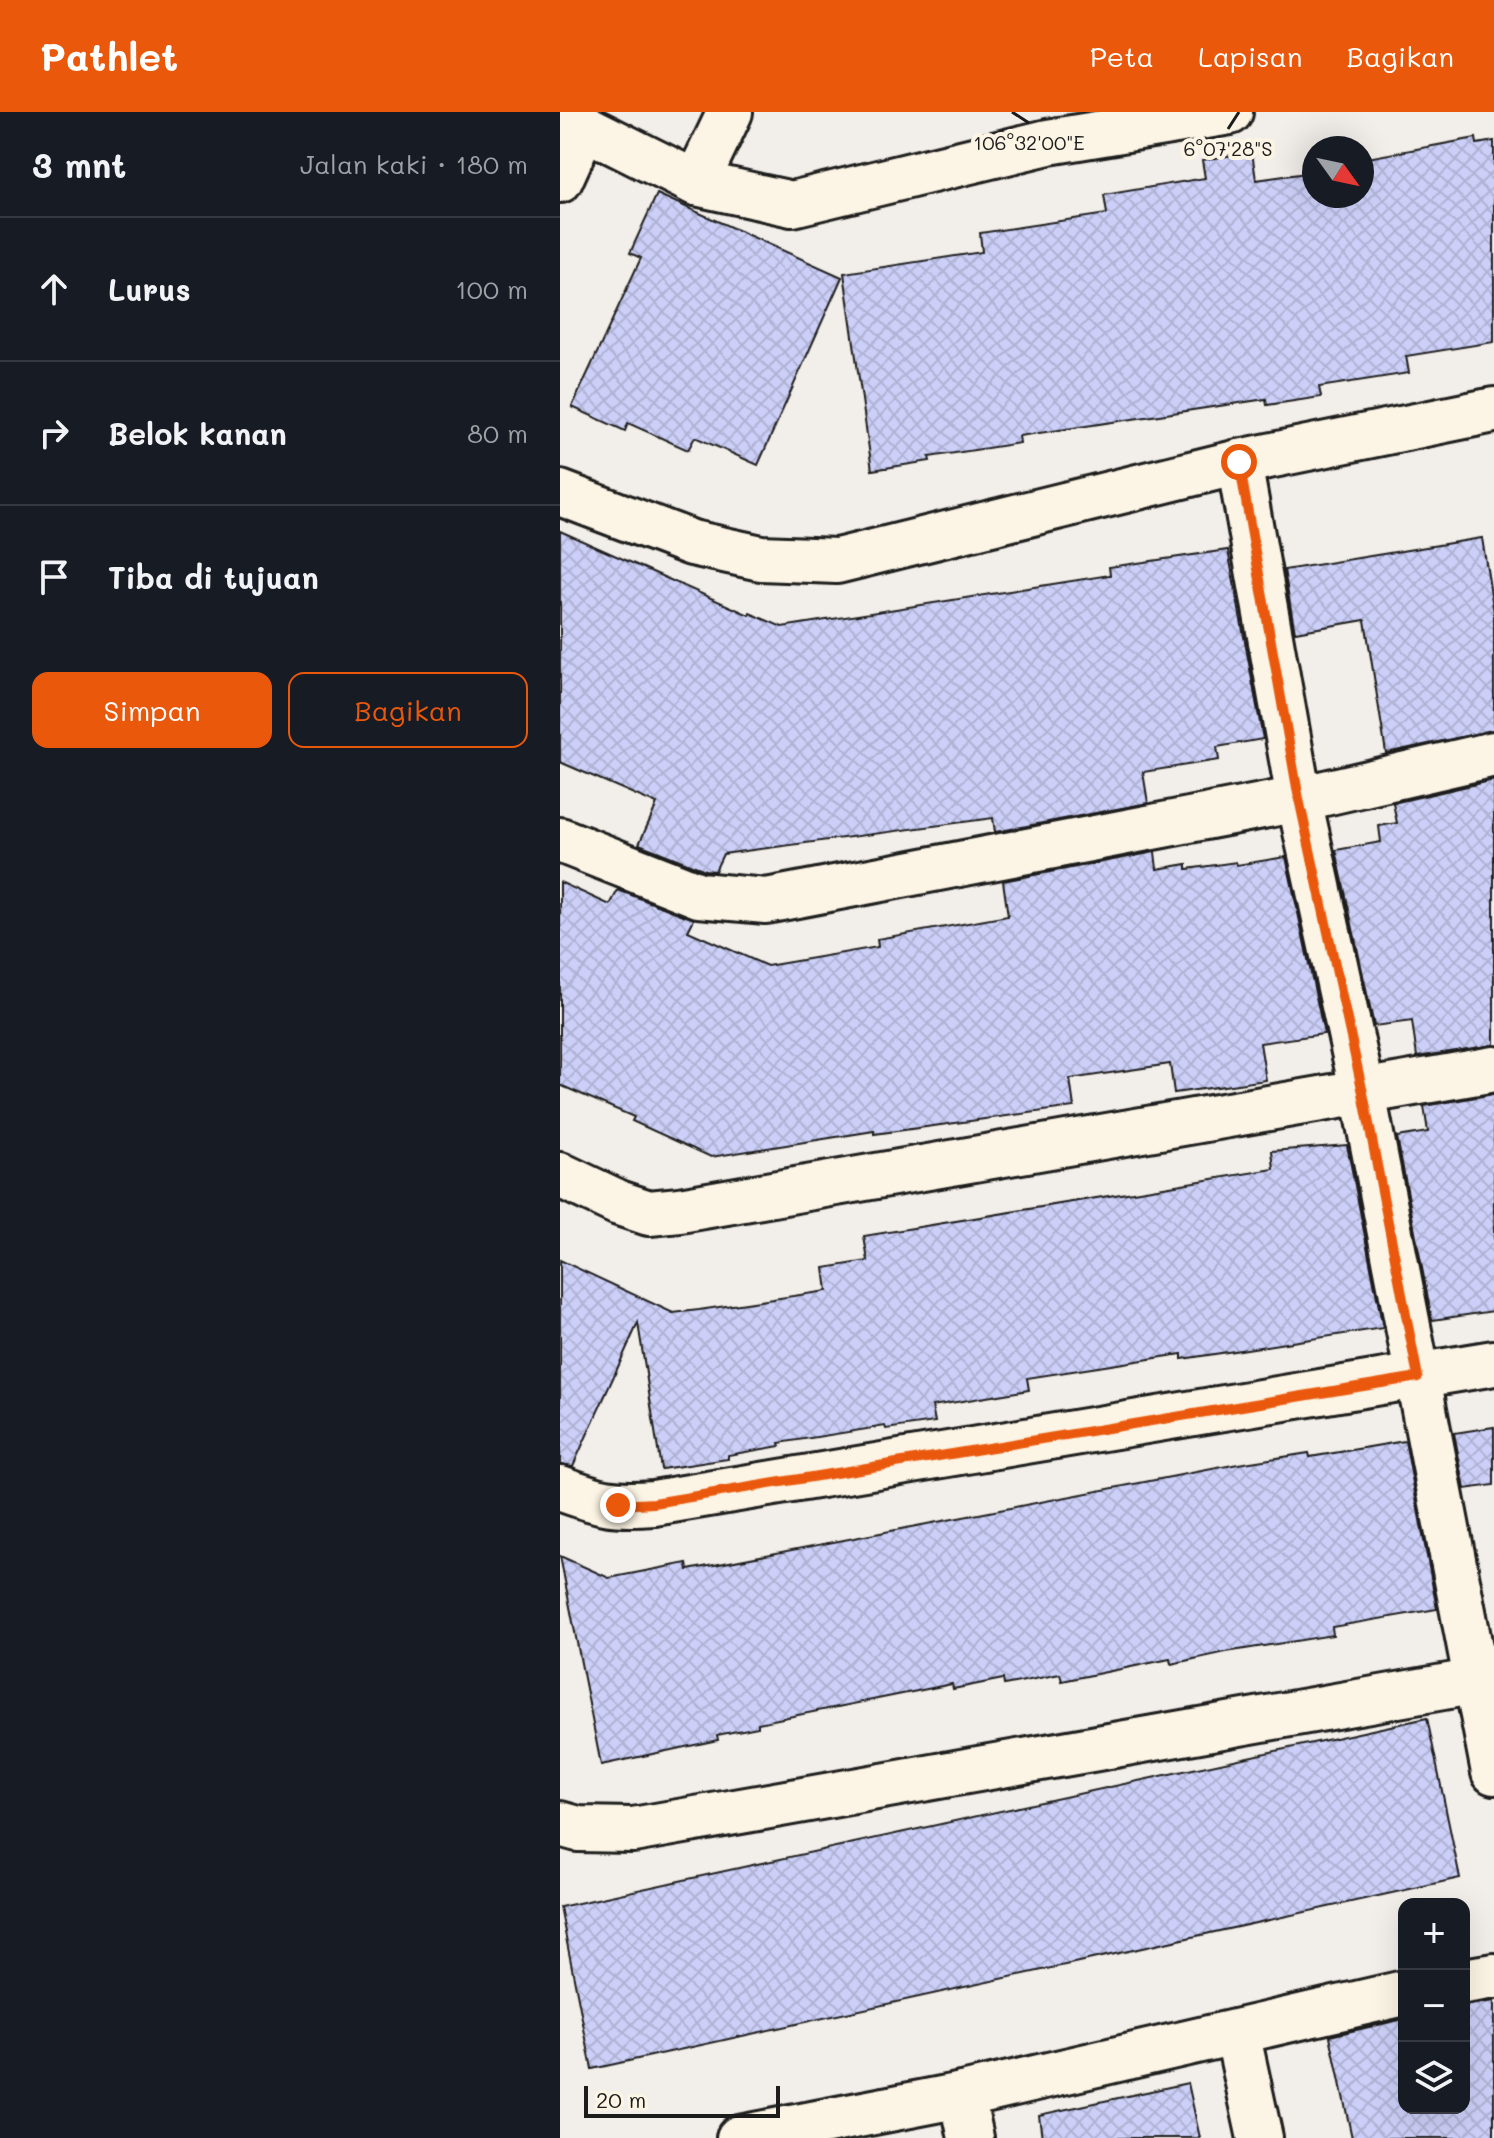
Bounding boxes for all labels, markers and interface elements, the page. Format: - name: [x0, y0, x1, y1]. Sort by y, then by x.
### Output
- text: Pathlet: [40, 31, 178, 81]
- text: Peta: [1090, 38, 1154, 74]
- text: Lapisan: [1198, 38, 1303, 74]
- text: Bagikan: [1347, 38, 1454, 74]
- text: 106°32'00"E: [973, 129, 1085, 155]
- text: 6°07'28"S: [1183, 135, 1273, 161]
- north arrow: [1302, 136, 1374, 208]
- text: 3 mnt: [32, 142, 126, 187]
- text: Jalan kaki · 180 m: [300, 147, 528, 181]
- icon: ahead: [32, 267, 76, 311]
- text: Lurus: [108, 269, 191, 309]
- text: 100 m: [455, 272, 528, 306]
- icon: right: [32, 411, 76, 455]
- text: Belok kanan: [108, 413, 287, 453]
- text: 80 m: [467, 416, 528, 450]
- route start: [1221, 444, 1257, 480]
- icon: arrive: [32, 555, 76, 599]
- text: Tiba di tujuan: [108, 557, 319, 597]
- button: Simpan: [32, 672, 272, 748]
- button: Bagikan: [288, 672, 528, 748]
- route end: [600, 1487, 636, 1523]
- map controls: [1398, 1898, 1470, 2114]
- button: +: [1398, 1898, 1470, 1970]
- button: −: [1398, 1970, 1470, 2042]
- button: layers: [1398, 2042, 1470, 2114]
- scale bar: [584, 2082, 780, 2118]
- text: 20 m: [596, 2085, 646, 2114]

